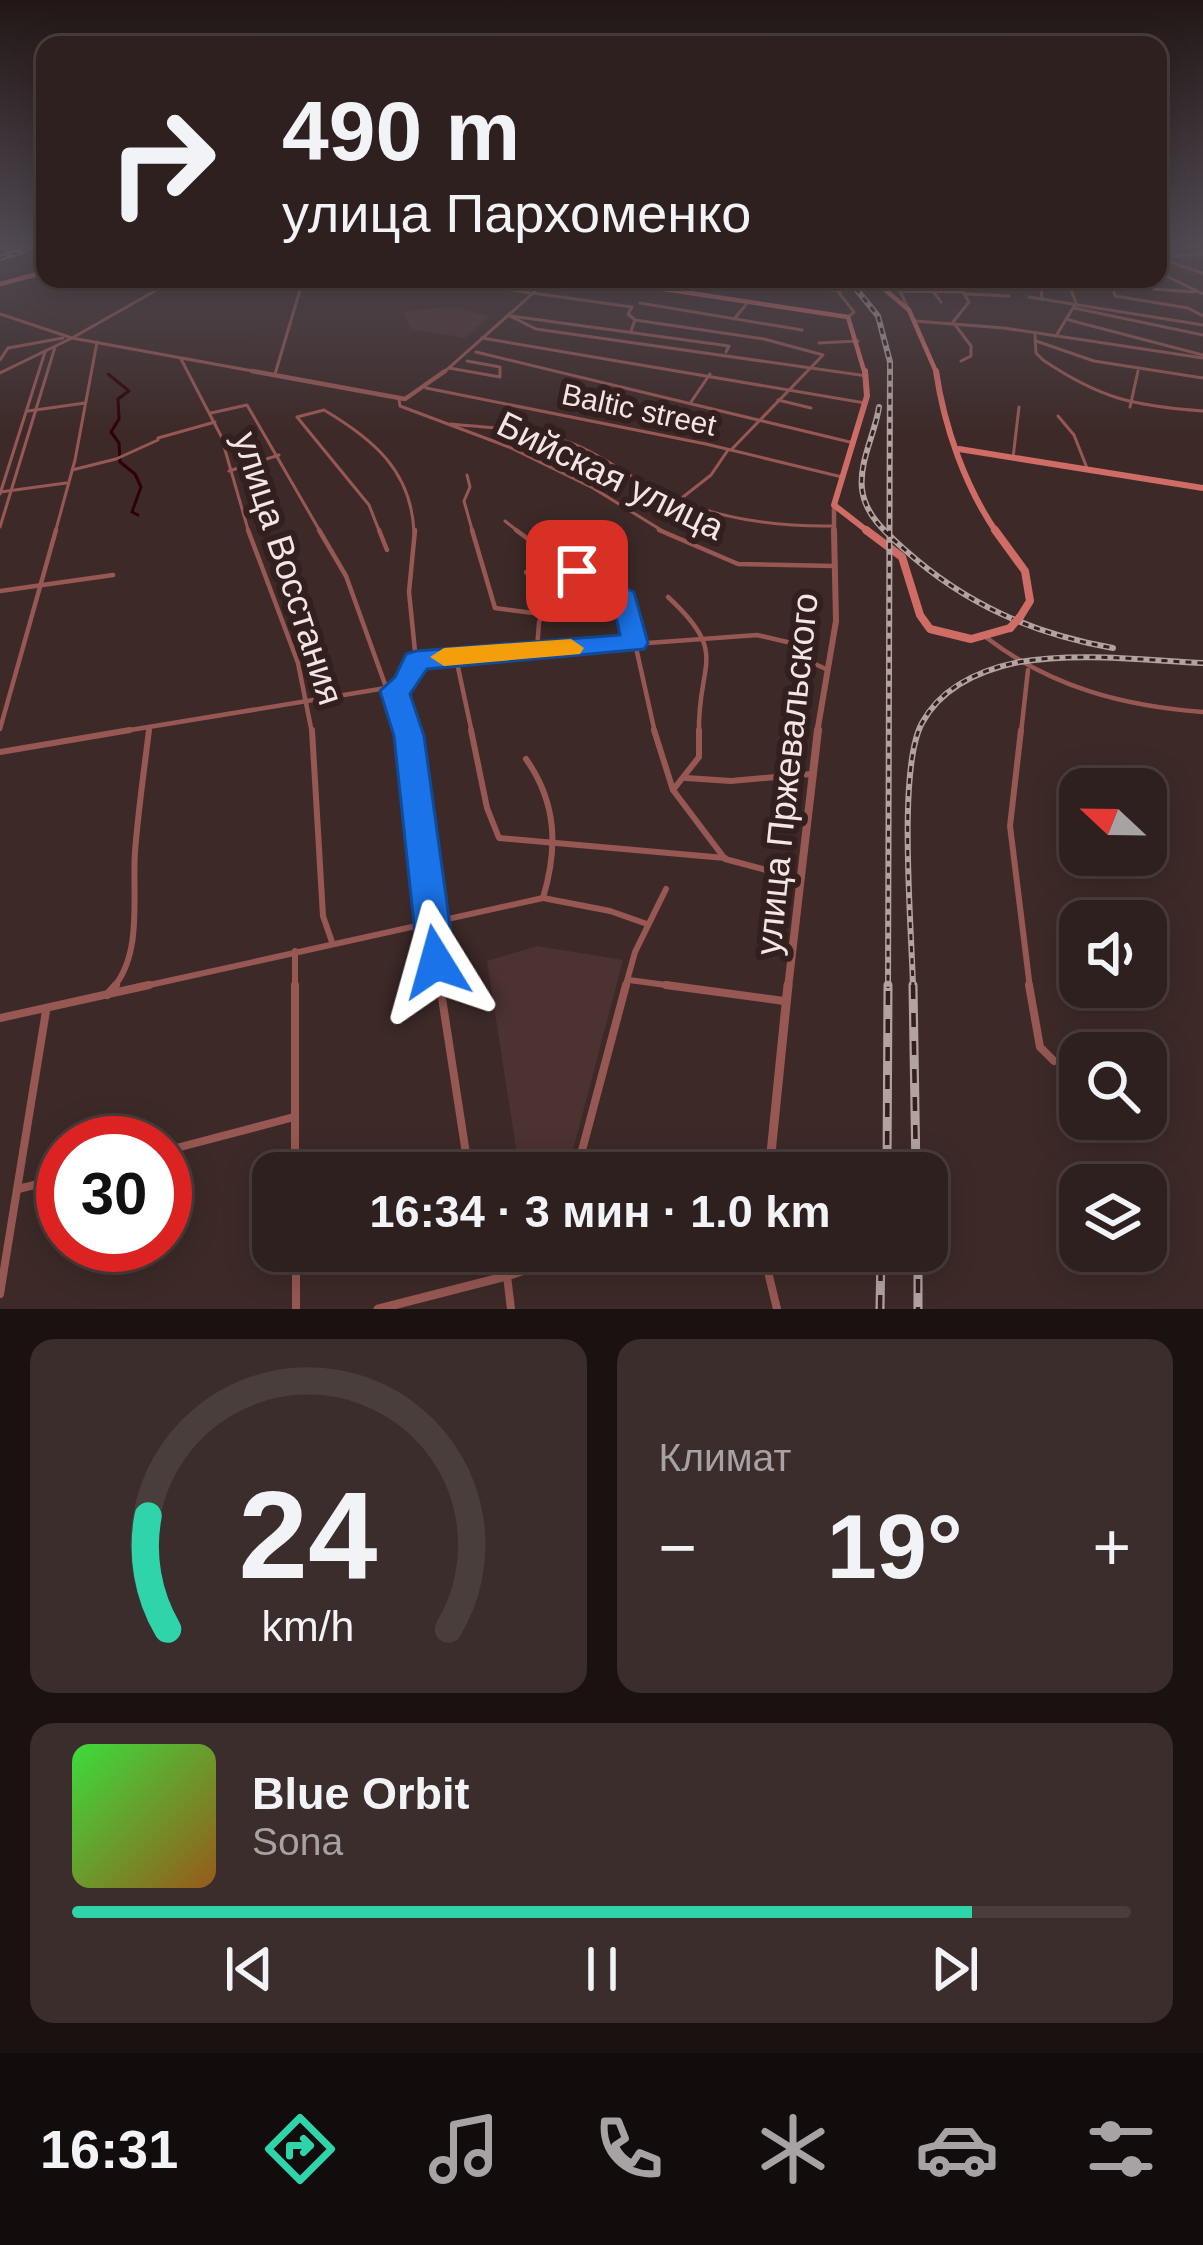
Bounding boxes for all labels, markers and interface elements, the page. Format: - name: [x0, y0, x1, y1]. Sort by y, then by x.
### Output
- icon: right: [84, 84, 240, 240]
- text: 490 m: [282, 84, 520, 178]
- text: улица Пархоменко: [282, 183, 751, 243]
- street label: Baltic street: [559, 377, 720, 442]
- street label: Бийская улица: [491, 403, 732, 548]
- street label: улица Восстания: [225, 426, 352, 710]
- pin: [526, 520, 628, 622]
- icon: arrive: [544, 538, 610, 604]
- street label: улица Пржевальского: [747, 591, 826, 957]
- north arrow: [1059, 768, 1167, 876]
- map controls: [1059, 768, 1167, 1272]
- position arrow: [373, 899, 499, 1025]
- button: sound: [1059, 900, 1167, 1008]
- button: search: [1059, 1032, 1167, 1140]
- speed limit sign: 30: [36, 1116, 192, 1272]
- button: layers: [1059, 1164, 1167, 1272]
- text: 16:34 · 3 мин · 1.0 km: [370, 1186, 830, 1237]
- text: Климат: [659, 1436, 791, 1479]
- text: 24: [239, 1465, 378, 1604]
- text: 19°: [827, 1497, 963, 1597]
- text: −: [659, 1510, 697, 1584]
- text: +: [1092, 1510, 1131, 1584]
- text: km/h: [262, 1602, 355, 1650]
- text: Blue Orbit: [252, 1768, 470, 1819]
- text: Sona: [252, 1820, 343, 1863]
- icon: previous: [216, 1936, 282, 2002]
- icon: pause: [569, 1936, 635, 2002]
- icon: next: [922, 1936, 988, 2002]
- icon: directions: [258, 2107, 342, 2191]
- icon: music: [422, 2107, 506, 2191]
- icon: phone: [587, 2107, 671, 2191]
- icon: climate: [751, 2107, 835, 2191]
- icon: car: [915, 2107, 999, 2191]
- icon: filters: [1079, 2107, 1163, 2191]
- text: 16:31: [40, 2119, 178, 2179]

